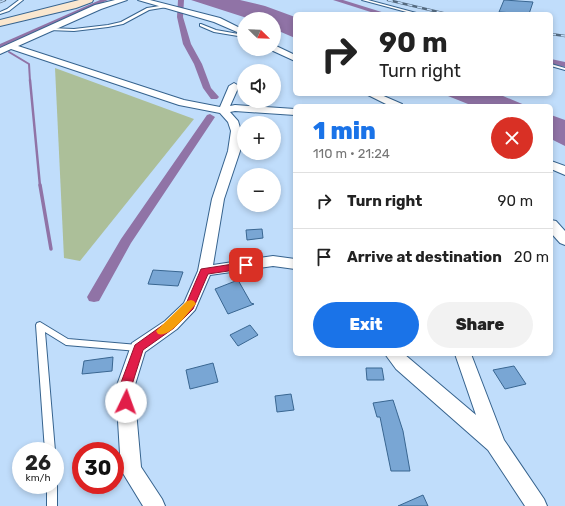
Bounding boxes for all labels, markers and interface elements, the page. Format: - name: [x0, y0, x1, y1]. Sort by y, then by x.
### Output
- north arrow: [237, 12, 281, 56]
- map controls: [237, 12, 281, 212]
- text: 90 m: [379, 26, 448, 59]
- icon: right: [313, 28, 365, 80]
- text: Turn right: [379, 60, 461, 82]
- button: sound: [237, 64, 281, 108]
- button: +: [237, 116, 281, 160]
- text: 1 min: [313, 117, 376, 145]
- button: close: [491, 117, 533, 159]
- text: 110 m · 21:24: [313, 146, 390, 161]
- button: −: [237, 168, 281, 212]
- icon: right: [313, 190, 335, 212]
- text: Turn right: [347, 192, 422, 210]
- text: 90 m: [498, 192, 533, 210]
- icon: arrive: [313, 246, 335, 268]
- pin: [229, 248, 263, 282]
- text: Arrive at destination: [347, 248, 502, 266]
- text: 20 m: [514, 248, 549, 266]
- icon: arrive: [235, 254, 257, 276]
- button: Exit: [313, 302, 419, 348]
- button: Share: [427, 302, 533, 348]
- position arrow: [105, 381, 147, 423]
- speed limit sign: 30: [72, 442, 124, 494]
- text: 26: [25, 451, 51, 475]
- text: km/h: [26, 472, 50, 484]

